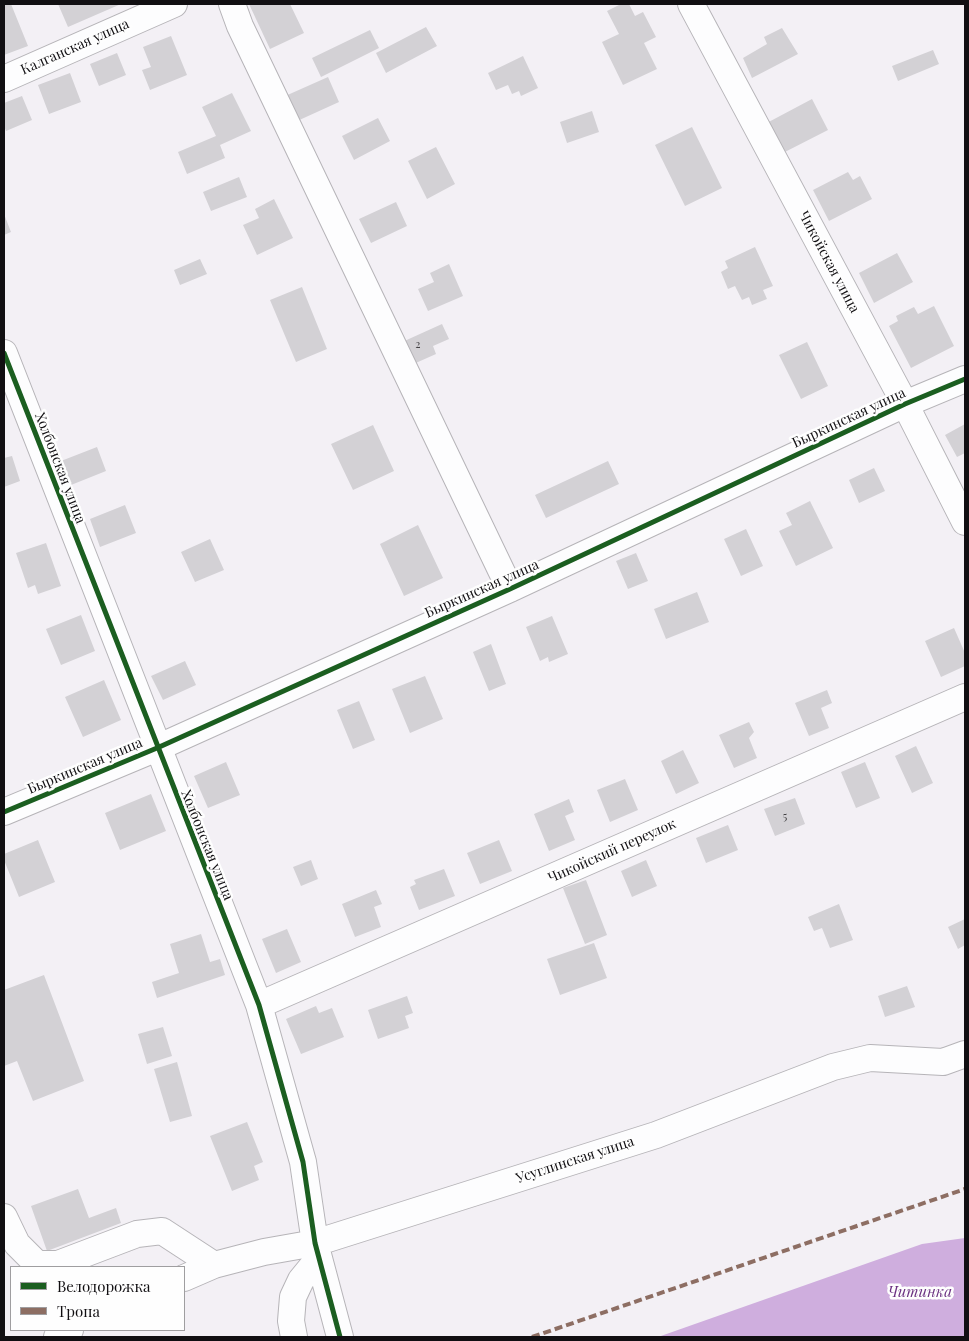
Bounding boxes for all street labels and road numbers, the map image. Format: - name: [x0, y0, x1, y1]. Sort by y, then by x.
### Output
- street label: Калганская улица: [18, 16, 132, 78]
- street label: Чикойская улица: [795, 208, 863, 316]
- street label: Быркинская улица: [790, 384, 908, 452]
- street label: Холбонская улица: [31, 410, 89, 526]
- street label: Быркинская улица: [422, 556, 542, 622]
- street label: Быркинская улица: [25, 734, 145, 798]
- street label: Холбонская улица: [177, 787, 237, 903]
- street label: Чикойский переулок: [546, 815, 678, 887]
- street label: Усуглинская улица: [514, 1133, 636, 1187]

